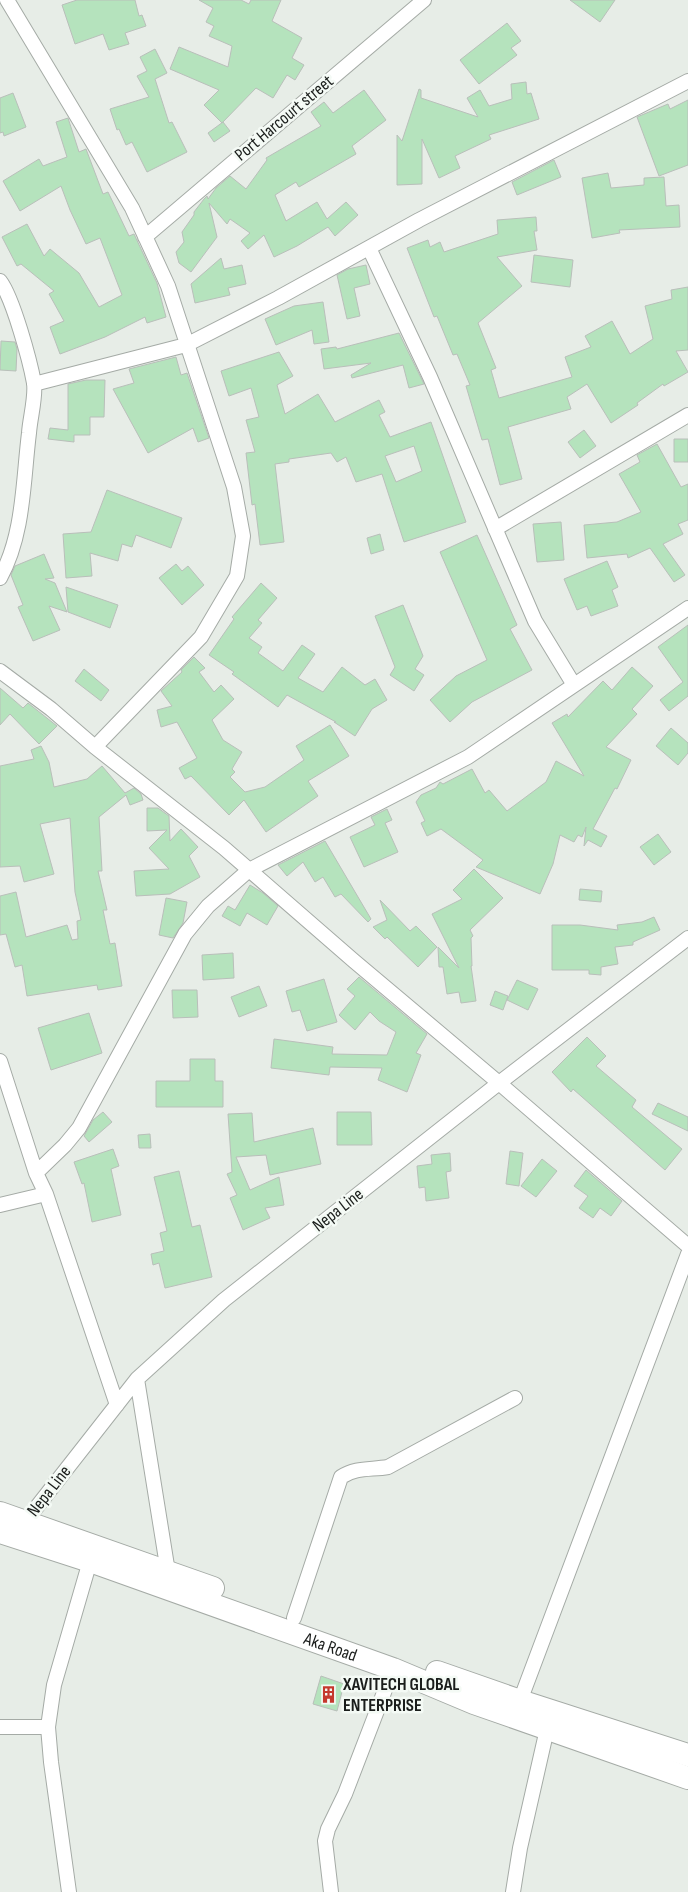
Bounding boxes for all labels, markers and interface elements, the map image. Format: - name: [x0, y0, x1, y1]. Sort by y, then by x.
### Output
- street label: Port Harcourt street: [230, 70, 338, 165]
- street label: Nepa Line: [308, 1184, 368, 1236]
- street label: Nepa Line: [23, 1461, 75, 1521]
- street label: Aka Road: [300, 1627, 360, 1666]
- place label: XAVITECH GLOBAL ENTERPRISE: [342, 1674, 459, 1716]
- building icon: XAVITECH GLOBAL ENTERPRISE: [319, 1684, 339, 1704]

